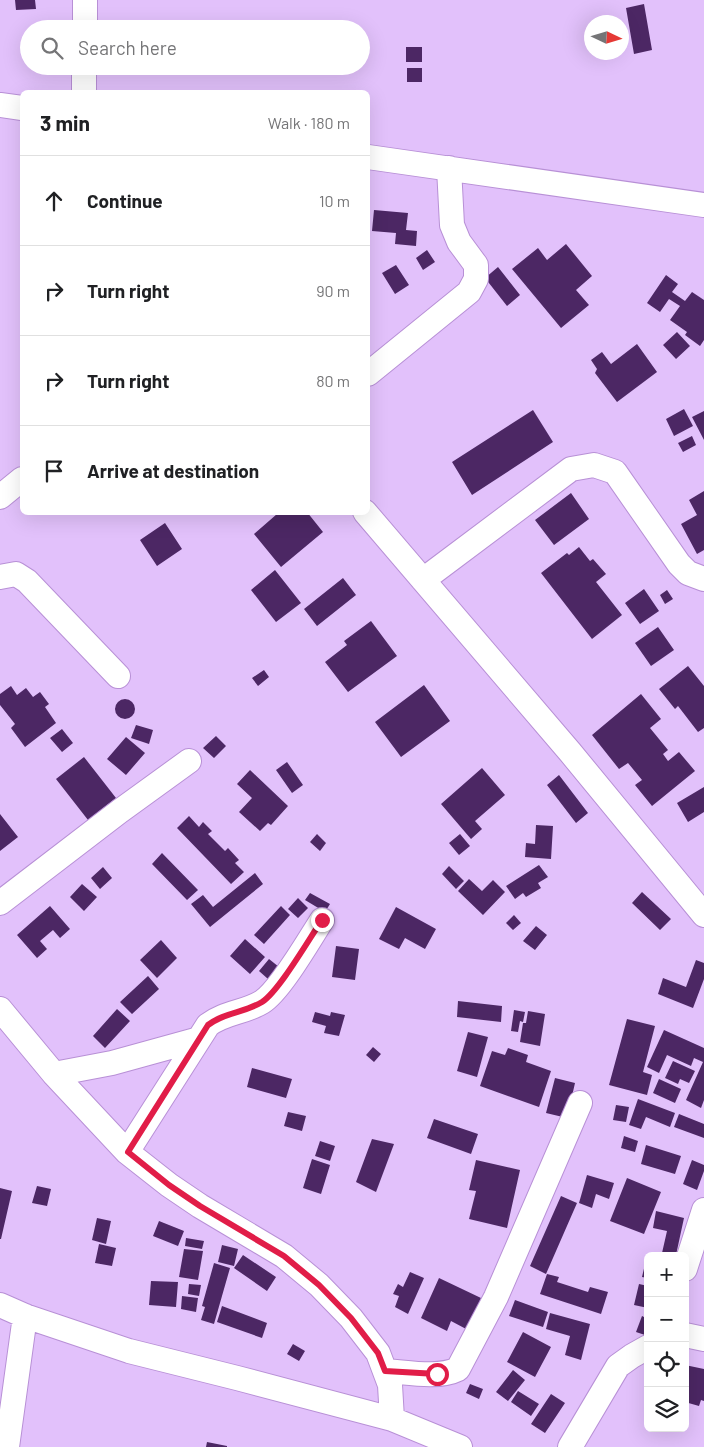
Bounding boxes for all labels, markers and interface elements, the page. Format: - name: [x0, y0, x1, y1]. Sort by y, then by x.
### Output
- north arrow: [584, 15, 629, 60]
- search box: [20, 20, 370, 75]
- icon: search: [38, 34, 66, 62]
- text: Search here: [78, 36, 177, 59]
- text: 3 min: [40, 110, 90, 135]
- text: Walk · 180 m: [268, 113, 350, 132]
- icon: ahead: [40, 187, 68, 215]
- text: Continue: [87, 189, 163, 212]
- text: 10 m: [319, 191, 350, 210]
- icon: right: [40, 277, 68, 305]
- text: Turn right: [87, 279, 169, 302]
- text: 90 m: [316, 281, 350, 300]
- icon: right: [40, 367, 68, 395]
- text: Turn right: [87, 369, 169, 392]
- text: 80 m: [316, 371, 350, 390]
- icon: arrive: [40, 457, 68, 485]
- text: Arrive at destination: [87, 459, 259, 482]
- route end: [311, 909, 334, 932]
- map controls: [644, 1252, 689, 1432]
- button: +: [644, 1252, 689, 1297]
- button: −: [644, 1297, 689, 1342]
- button: locate: [644, 1342, 689, 1387]
- route start: [426, 1363, 449, 1386]
- button: layers: [644, 1387, 689, 1432]

